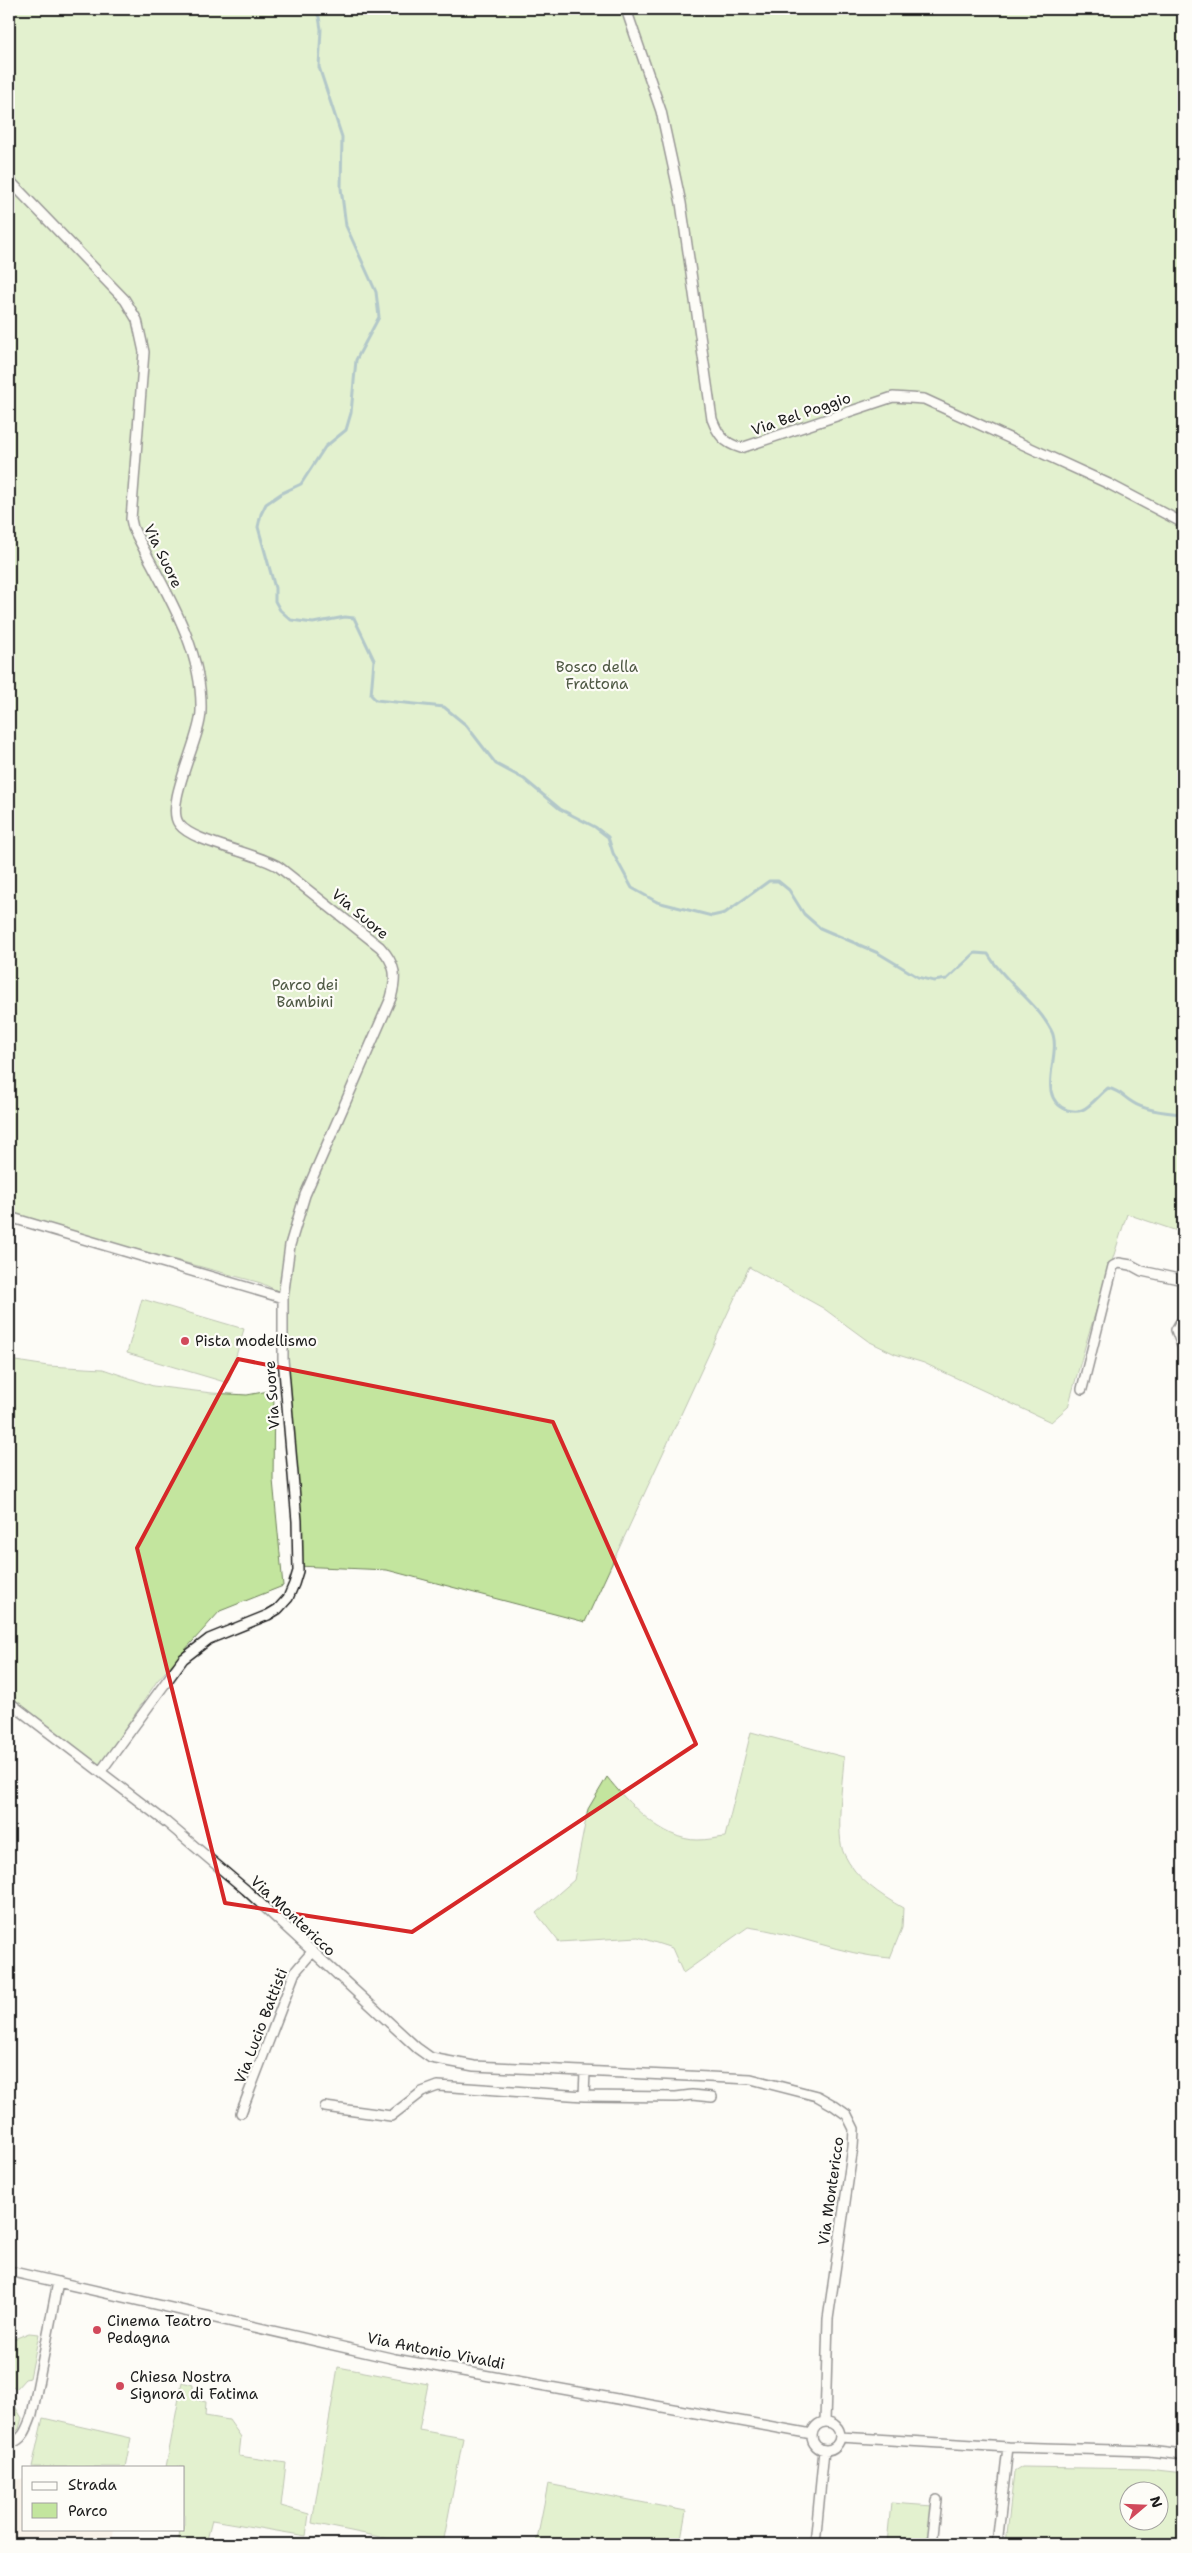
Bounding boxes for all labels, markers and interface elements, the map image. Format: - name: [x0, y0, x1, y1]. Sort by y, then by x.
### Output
- street label: Via Bel Poggio: [749, 388, 853, 440]
- street label: Via Suore: [139, 521, 187, 591]
- park label: Bosco della Frattona: [556, 657, 639, 694]
- street label: Via Suore: [327, 884, 393, 944]
- park label: Parco dei Bambini: [272, 975, 338, 1012]
- place label: Pista modellismo: [195, 1331, 317, 1351]
- marker: Pista modellismo: [179, 1335, 191, 1347]
- street label: Via Suore: [260, 1360, 284, 1430]
- street label: Via Montericco: [246, 1871, 340, 1961]
- street label: Via Lucio Battisti: [230, 1965, 292, 2087]
- street label: Via Montericco: [813, 2135, 849, 2247]
- place label: Cinema Teatro Pedagna: [107, 2311, 212, 2348]
- marker: Cinema Teatro Pedagna: [91, 2324, 103, 2336]
- street label: Via Antonio Vivaldi: [365, 2328, 507, 2374]
- place label: Chiesa Nostra Signora di Fatima: [130, 2367, 259, 2404]
- marker: Chiesa Nostra Signora di Fatima: [114, 2380, 126, 2392]
- legend: [22, 2466, 185, 2530]
- text: Strada: [68, 2475, 117, 2495]
- north arrow: [1120, 2480, 1170, 2530]
- text: N: [1146, 2494, 1167, 2510]
- text: Parco: [68, 2501, 108, 2521]

